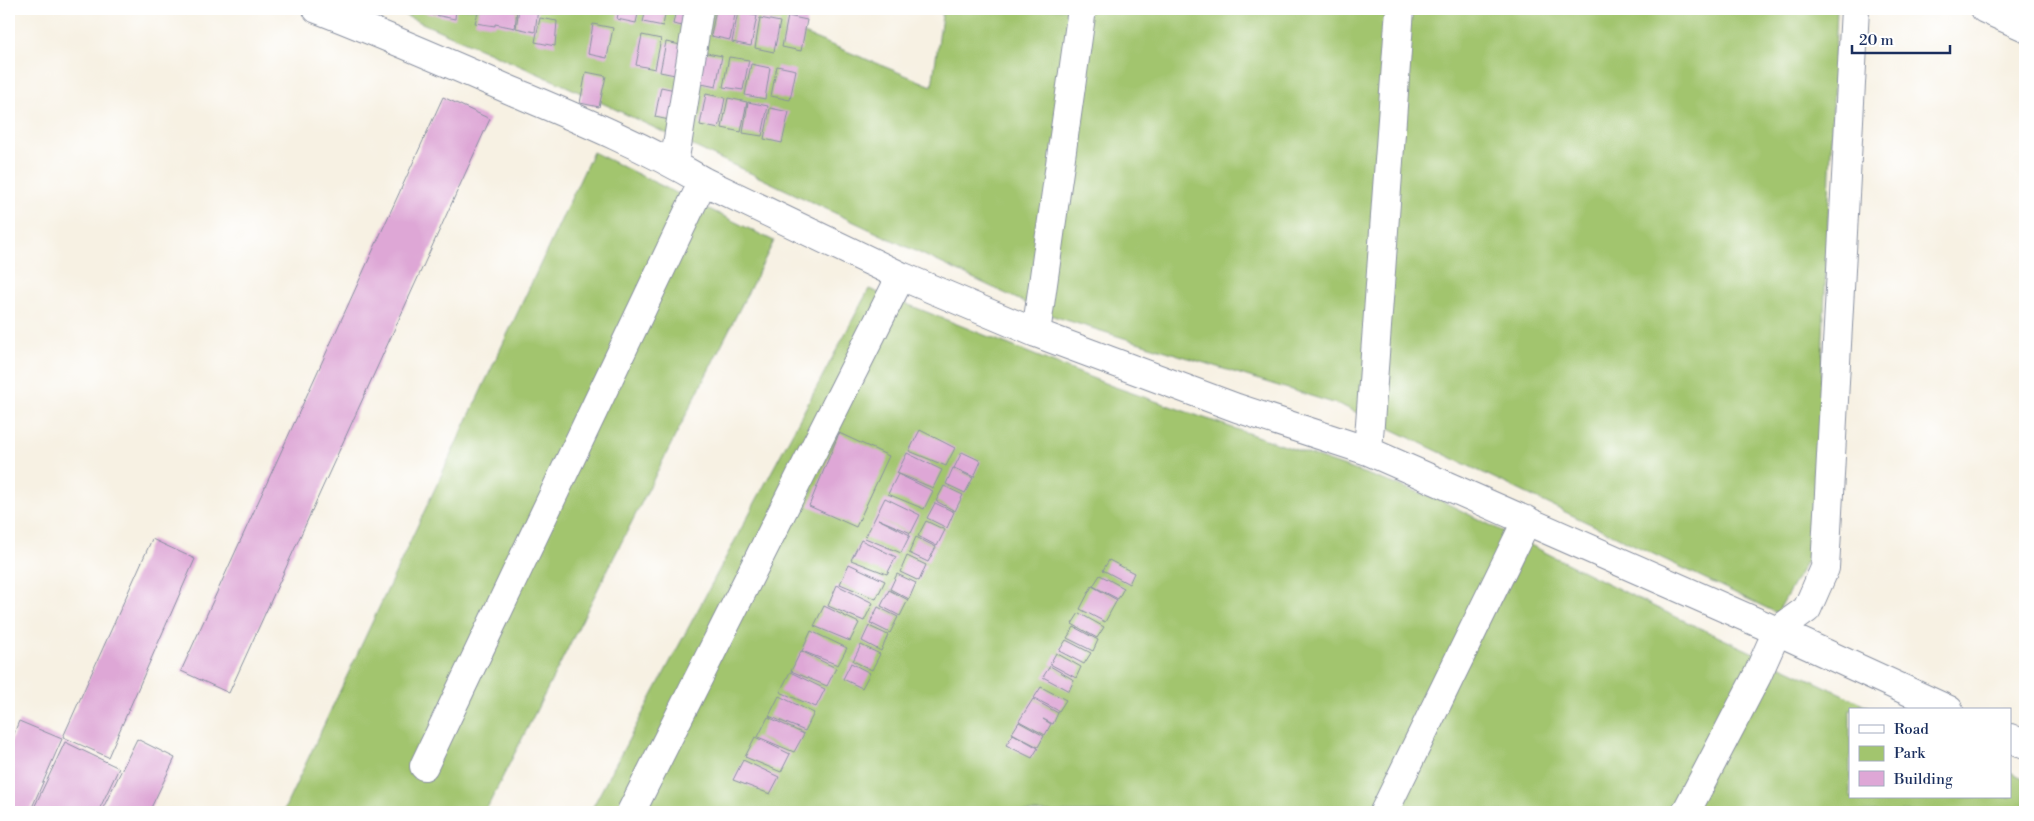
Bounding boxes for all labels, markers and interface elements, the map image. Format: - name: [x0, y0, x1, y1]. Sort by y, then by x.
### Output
- scale bar: [1852, 22, 1949, 54]
- text: 20 m: [1859, 31, 1894, 50]
- legend: [1849, 708, 2012, 798]
- text: Road: [1894, 720, 1929, 739]
- text: Park: [1894, 744, 1926, 763]
- text: Building: [1893, 770, 1953, 789]

